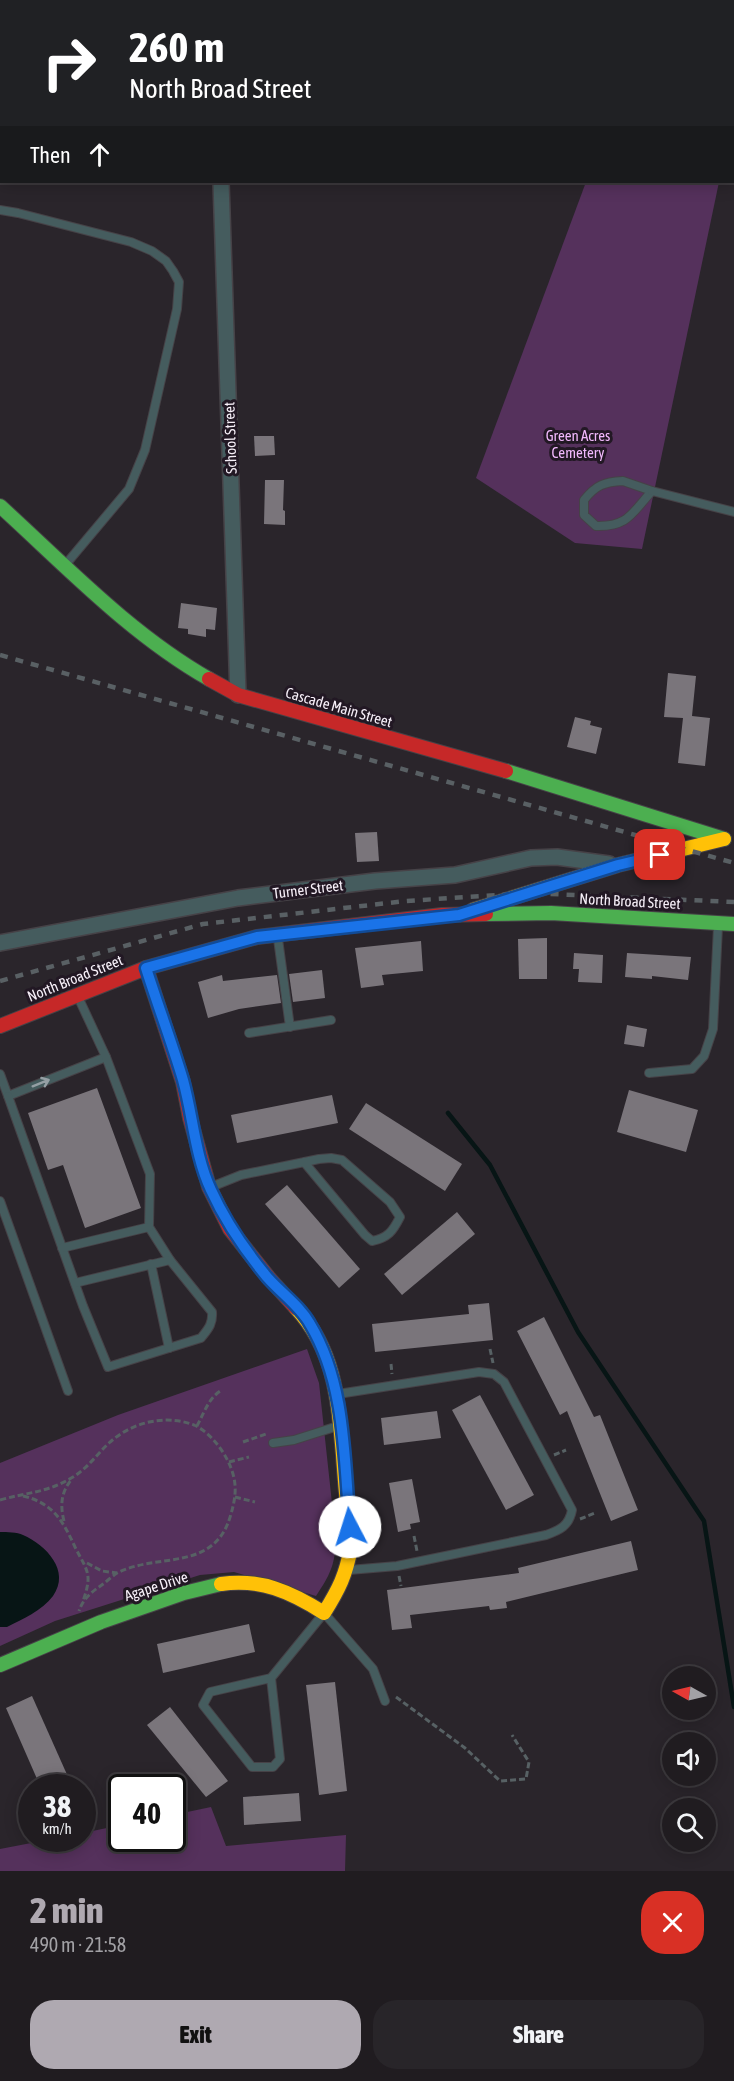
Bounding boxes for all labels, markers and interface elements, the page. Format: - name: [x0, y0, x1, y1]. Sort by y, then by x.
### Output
- text: 260 m: [129, 23, 224, 71]
- icon: right: [30, 24, 108, 102]
- text: North Broad Street: [129, 73, 312, 104]
- icon: ahead: [83, 138, 116, 171]
- text: Then: [30, 142, 71, 168]
- street label: School Street: [220, 402, 240, 474]
- park label: Green Acres Cemetery: [546, 427, 610, 461]
- street label: Cascade Main Street: [284, 684, 394, 730]
- pin: [634, 829, 685, 880]
- icon: arrive: [643, 838, 676, 871]
- street label: Turner Street: [272, 876, 344, 902]
- street label: North Broad Street: [579, 890, 681, 912]
- street label: North Broad Street: [25, 951, 125, 1005]
- one-way arrow: [31, 1077, 49, 1088]
- position arrow: [318, 1495, 382, 1559]
- street label: Agape Drive: [122, 1568, 190, 1604]
- north arrow: [662, 1666, 716, 1720]
- map controls: [662, 1666, 716, 1852]
- button: sound: [662, 1732, 716, 1786]
- speed limit sign: 40: [108, 1774, 186, 1852]
- text: 38: [43, 1789, 71, 1823]
- button: search: [662, 1798, 716, 1852]
- text: km/h: [42, 1820, 72, 1837]
- text: 2 min: [30, 1889, 104, 1931]
- button: close: [641, 1891, 704, 1954]
- text: 490 m · 21:58: [30, 1933, 126, 1956]
- button: Exit: [30, 2000, 361, 2069]
- button: Share: [373, 2000, 704, 2069]

